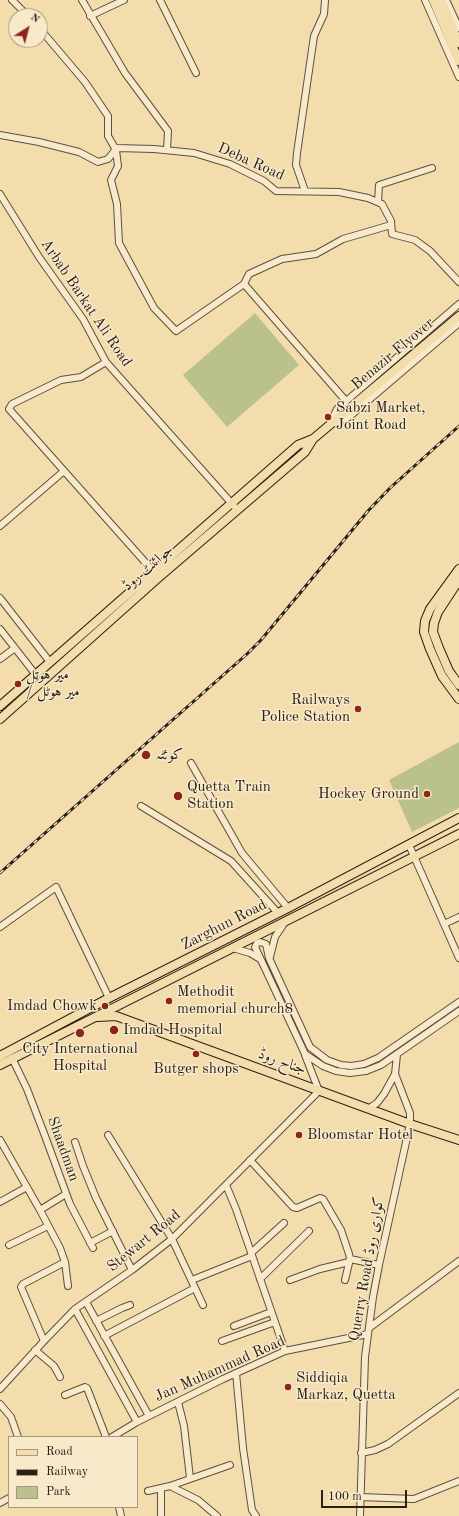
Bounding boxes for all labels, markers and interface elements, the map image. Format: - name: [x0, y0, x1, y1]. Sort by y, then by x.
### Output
- north arrow: [8, 8, 48, 48]
- text: N: [28, 12, 41, 26]
- street label: Deba Road: [215, 139, 287, 185]
- street label: Arbab Barkat Ali Road: [37, 236, 135, 370]
- street label: Benazir Flyover: [348, 314, 438, 394]
- place label: Sabzi Market, Joint Road: [336, 399, 426, 434]
- marker: Sabzi Market, Joint Road: [323, 412, 333, 422]
- street label: جوائنٹ روڈ: [119, 541, 177, 595]
- place label: میر هوټل / میر ہوٹل: [26, 666, 80, 701]
- marker: میر هوټل / میر ہوٹل: [13, 679, 23, 689]
- place label: Railways Police Station: [261, 691, 350, 726]
- marker: Railways Police Station: [353, 704, 363, 714]
- place label: کوئٹہ: [155, 746, 183, 764]
- marker: کوئٹہ: [140, 749, 152, 761]
- place label: Quetta Train Station: [187, 778, 271, 813]
- place label: Hockey Ground: [318, 785, 419, 803]
- marker: Hockey Ground: [422, 789, 432, 799]
- marker: Quetta Train Station: [172, 790, 184, 802]
- street label: Zarghun Road: [178, 896, 270, 954]
- place label: Methodit memorial church8: [177, 983, 293, 1018]
- marker: Methodit memorial church8: [164, 996, 174, 1006]
- place label: Imdad Chowk: [7, 997, 97, 1015]
- marker: Imdad Chowk: [100, 1001, 110, 1011]
- place label: Imdad Hospital: [123, 1021, 222, 1039]
- marker: Imdad Hospital: [108, 1024, 120, 1036]
- marker: City International Hospital: [74, 1027, 86, 1039]
- place label: City International Hospital: [22, 1040, 138, 1075]
- street label: جناح روڈ: [256, 1045, 308, 1079]
- marker: Butger shops: [191, 1049, 201, 1059]
- place label: Butger shops: [153, 1060, 239, 1078]
- street label: Shaadman: [43, 1114, 83, 1184]
- place label: Bloomstar Hotel: [307, 1126, 413, 1144]
- marker: Bloomstar Hotel: [294, 1130, 304, 1140]
- street label: Querry Road کواری روڈ: [345, 1195, 389, 1343]
- street label: Stewart Road: [104, 1206, 184, 1276]
- street label: Jan Muhammad Road: [152, 1332, 288, 1406]
- place label: Siddiqia Markaz, Quetta: [296, 1369, 396, 1404]
- marker: Siddiqia Markaz, Quetta: [283, 1382, 293, 1392]
- legend: [8, 1436, 138, 1508]
- text: Road: [46, 1446, 73, 1458]
- text: Railway: [46, 1466, 88, 1478]
- scale bar: [323, 1482, 409, 1508]
- text: Park: [46, 1486, 71, 1498]
- text: 100 m: [328, 1491, 362, 1503]

